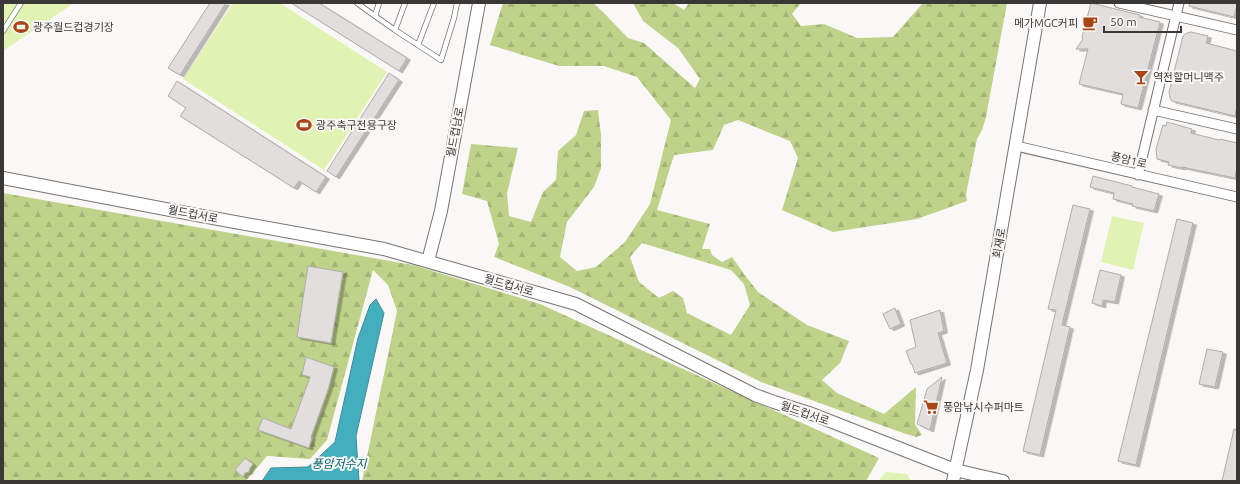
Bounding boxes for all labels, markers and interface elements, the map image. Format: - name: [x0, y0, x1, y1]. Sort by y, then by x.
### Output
- scale bar: [1104, 8, 1181, 34]
- cafe icon: 메가MGC커피: [1081, 14, 1099, 32]
- text: 50 m: [1110, 15, 1137, 28]
- place label: 메가MGC커피: [1014, 17, 1078, 29]
- sports icon: 광주월드컵경기장: [12, 18, 30, 36]
- place label: 광주월드컵경기장: [33, 21, 114, 33]
- bar icon: 역전할머니맥주: [1132, 68, 1150, 86]
- place label: 역전할머니맥주: [1153, 71, 1224, 83]
- street label: 월드컵남로: [444, 106, 466, 158]
- sports icon: 광주축구전용구장: [295, 116, 313, 134]
- place label: 광주축구전용구장: [316, 119, 397, 131]
- street label: 풍암1로: [1110, 150, 1148, 170]
- street label: 월드컵서로: [167, 203, 219, 225]
- street label: 회재로: [990, 227, 1008, 259]
- street label: 월드컵서로: [483, 272, 535, 298]
- supermarket icon: 풍암낚시수퍼마트: [922, 398, 940, 416]
- street label: 월드컵서로: [779, 399, 831, 427]
- place label: 풍암낚시수퍼마트: [943, 401, 1024, 413]
- water label: 풍암저수지: [311, 457, 368, 470]

